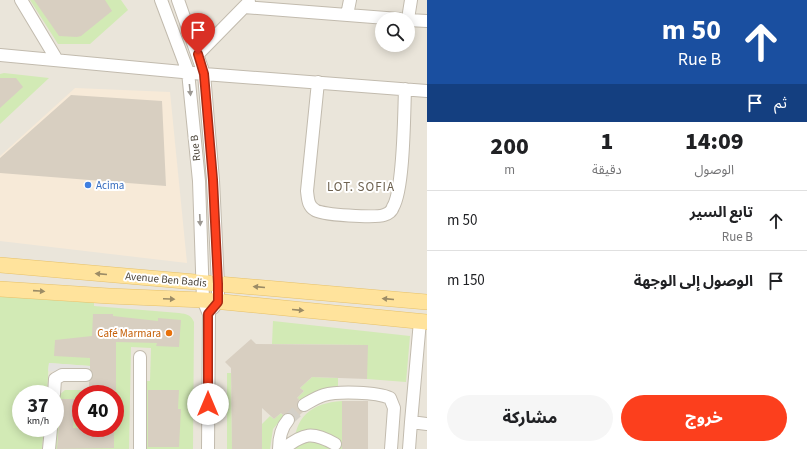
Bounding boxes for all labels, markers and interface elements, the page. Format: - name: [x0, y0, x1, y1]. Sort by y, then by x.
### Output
- text: 50 m: [662, 10, 721, 50]
- map controls: [375, 12, 415, 52]
- button: search: [375, 12, 415, 52]
- pin: [181, 13, 215, 54]
- icon: ahead: [735, 16, 787, 68]
- icon: arrive: [187, 19, 209, 41]
- text: Rue B: [678, 47, 721, 72]
- one-way arrow: [186, 84, 193, 96]
- icon: arrive: [744, 92, 766, 114]
- text: ثم: [774, 93, 787, 114]
- text: 1: [600, 124, 613, 159]
- text: 14:09: [685, 124, 744, 159]
- text: 200: [490, 129, 529, 164]
- street label: Rue B: [187, 134, 204, 162]
- text: m: [504, 161, 515, 179]
- text: دقيقة: [592, 161, 622, 179]
- text: الوصول: [695, 161, 734, 179]
- place label: Acima: [96, 178, 124, 193]
- district label: LOT. SOFIA: [327, 178, 395, 196]
- marker: Acima: [83, 180, 93, 190]
- text: تابع السير: [690, 202, 753, 223]
- text: 50 m: [447, 210, 477, 231]
- icon: ahead: [765, 210, 787, 232]
- one-way arrow: [197, 214, 204, 226]
- text: Rue B: [722, 228, 753, 246]
- street label: Avenue Ben Badis: [125, 268, 208, 291]
- one-way arrow: [95, 270, 107, 277]
- text: 150 m: [447, 270, 485, 291]
- icon: arrive: [765, 270, 787, 292]
- text: الوصول إلى الوجهة: [634, 271, 753, 292]
- one-way arrow: [253, 284, 265, 291]
- one-way arrow: [33, 288, 45, 295]
- one-way arrow: [382, 295, 394, 302]
- one-way arrow: [163, 296, 176, 302]
- one-way arrow: [292, 306, 304, 313]
- place label: Café Marmara: [97, 326, 161, 341]
- marker: Café Marmara: [164, 328, 174, 338]
- position arrow: [187, 383, 229, 425]
- speed limit sign: 40: [72, 385, 124, 437]
- text: 37: [27, 392, 49, 420]
- button: مشاركة: [447, 395, 613, 441]
- button: خروج: [621, 395, 787, 441]
- text: km/h: [27, 414, 49, 428]

